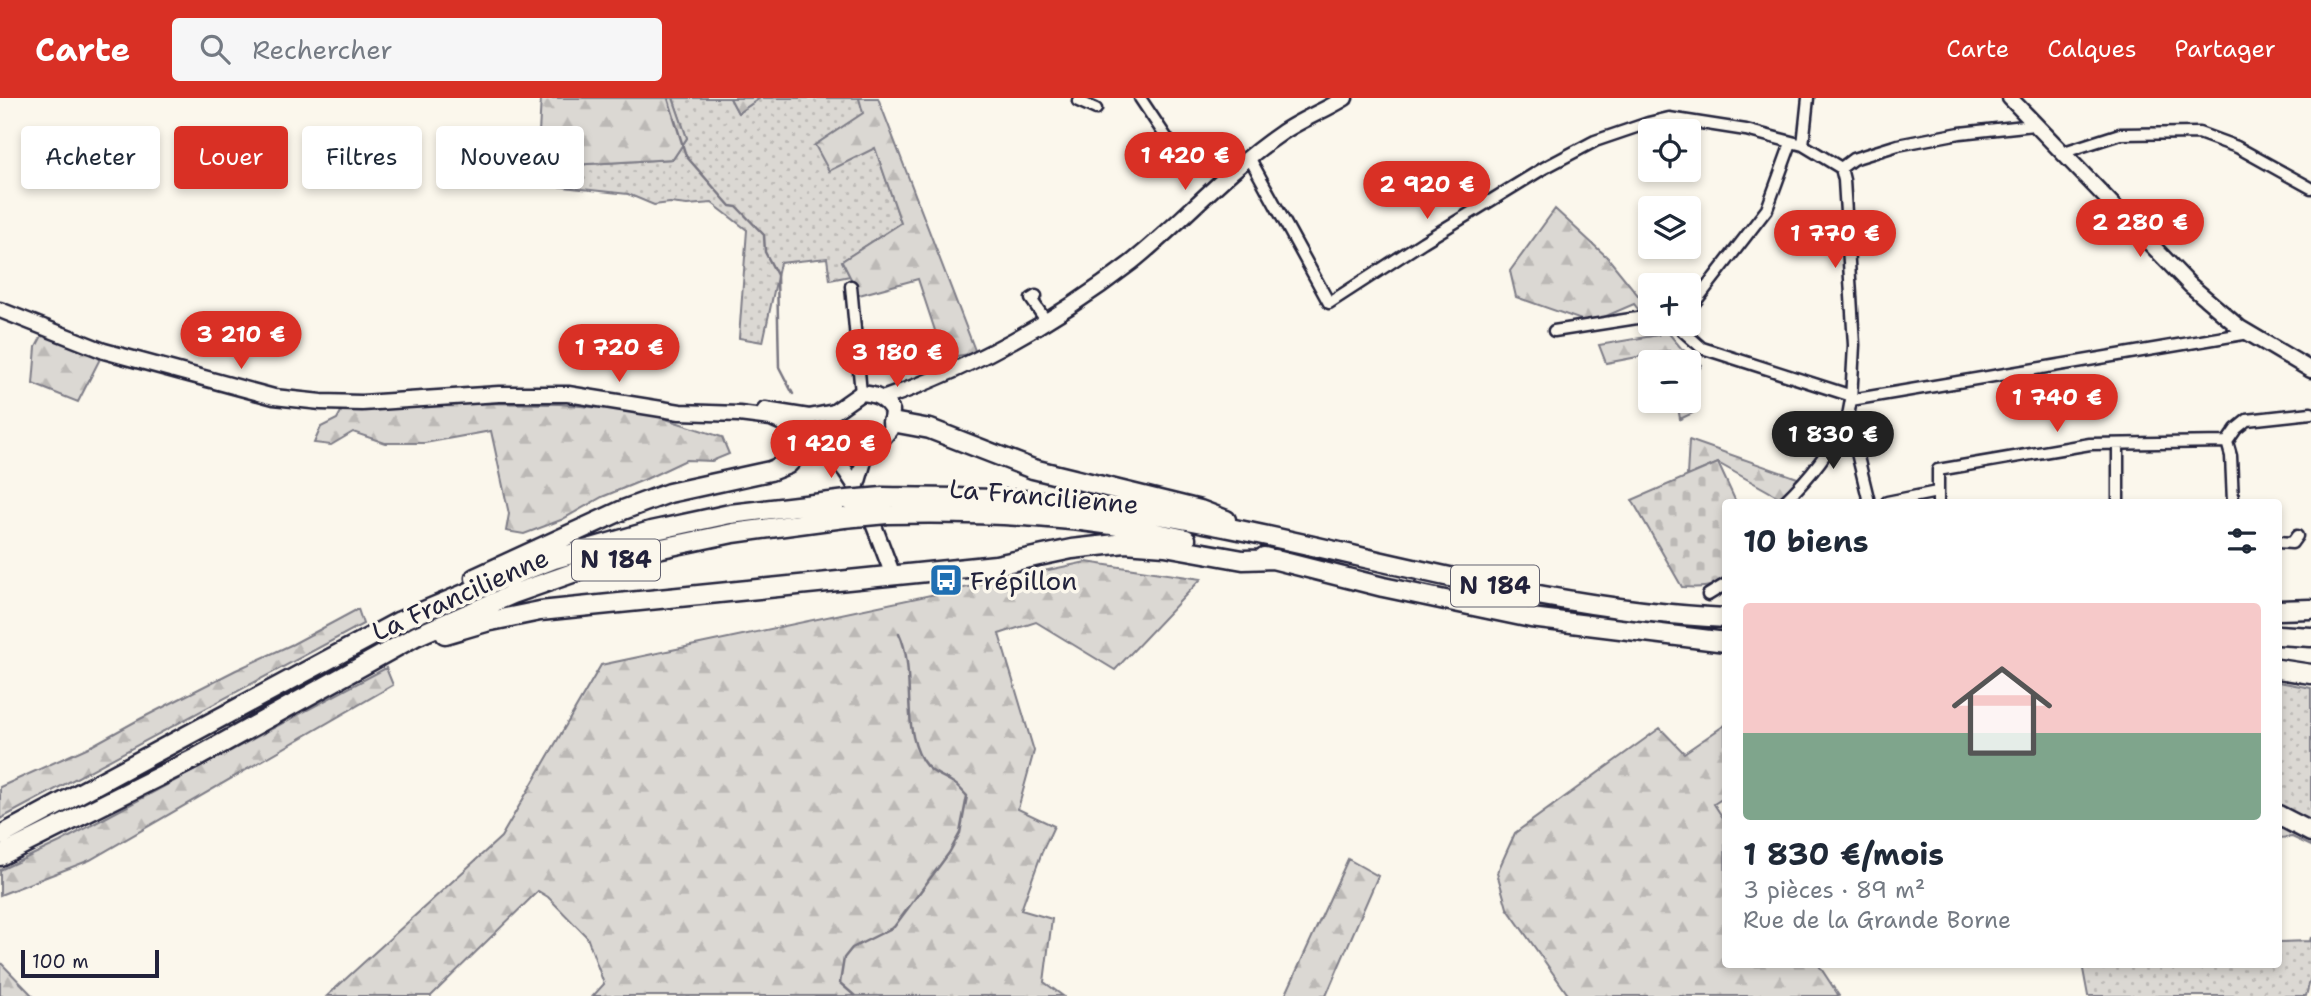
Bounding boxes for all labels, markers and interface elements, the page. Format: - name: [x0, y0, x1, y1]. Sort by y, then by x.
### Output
- search box: [172, 18, 662, 81]
- text: Carte: [35, 27, 130, 72]
- icon: search: [196, 30, 234, 68]
- text: Rechercher: [252, 32, 393, 67]
- text: Carte: [1946, 33, 2009, 65]
- text: Calques: [2047, 33, 2137, 65]
- text: Partager: [2175, 33, 2276, 65]
- map controls: [1638, 119, 1701, 413]
- button: locate: [1638, 119, 1701, 182]
- chip: Acheter: [21, 126, 160, 189]
- chip: Louer: [174, 126, 288, 189]
- chip: Filtres: [302, 126, 422, 189]
- chip: Nouveau: [436, 126, 584, 189]
- pin: 1 420 €: [1120, 132, 1250, 192]
- text: 1 420 €: [1141, 140, 1229, 170]
- pin: 2 920 €: [1362, 162, 1492, 221]
- text: 2 920 €: [1379, 169, 1475, 199]
- button: layers: [1638, 196, 1701, 259]
- pin: 2 280 €: [2075, 200, 2205, 259]
- text: 2 280 €: [2092, 207, 2188, 237]
- pin: 1 770 €: [1770, 211, 1900, 270]
- text: 1 770 €: [1790, 218, 1880, 248]
- button: +: [1638, 273, 1701, 336]
- pin: 3 210 €: [176, 312, 306, 371]
- text: 3 210 €: [197, 319, 285, 349]
- pin: 1 720 €: [554, 324, 684, 384]
- pin: 3 180 €: [832, 330, 962, 389]
- text: 1 720 €: [574, 332, 664, 362]
- text: 3 180 €: [852, 337, 942, 367]
- button: −: [1638, 350, 1701, 413]
- pin: 1 740 €: [1992, 374, 2122, 434]
- text: 1 740 €: [2012, 382, 2102, 412]
- pin: 1 830 €: [1768, 412, 1898, 471]
- text: 1 830 €: [1788, 419, 1878, 449]
- pin: 1 420 €: [766, 420, 896, 480]
- text: 1 420 €: [787, 428, 875, 458]
- street label: La Francilienne: [948, 470, 1140, 522]
- text: 10 biens: [1743, 521, 1869, 562]
- icon: filters: [2223, 522, 2261, 560]
- street label: La Francilienne: [366, 539, 554, 649]
- road number: N 184: [572, 540, 660, 580]
- bus stop icon: Frépillon: [927, 561, 965, 599]
- place label: Frépillon: [970, 563, 1077, 598]
- road number: N 184: [1451, 565, 1539, 606]
- icon: home: [1939, 648, 2065, 774]
- text: 1 830 €/mois: [1743, 834, 1944, 875]
- text: 3 pièces · 89 m²: [1743, 875, 1925, 905]
- text: Rue de la Grande Borne: [1743, 905, 2011, 935]
- scale bar: [21, 947, 159, 979]
- text: 100 m: [32, 949, 89, 974]

